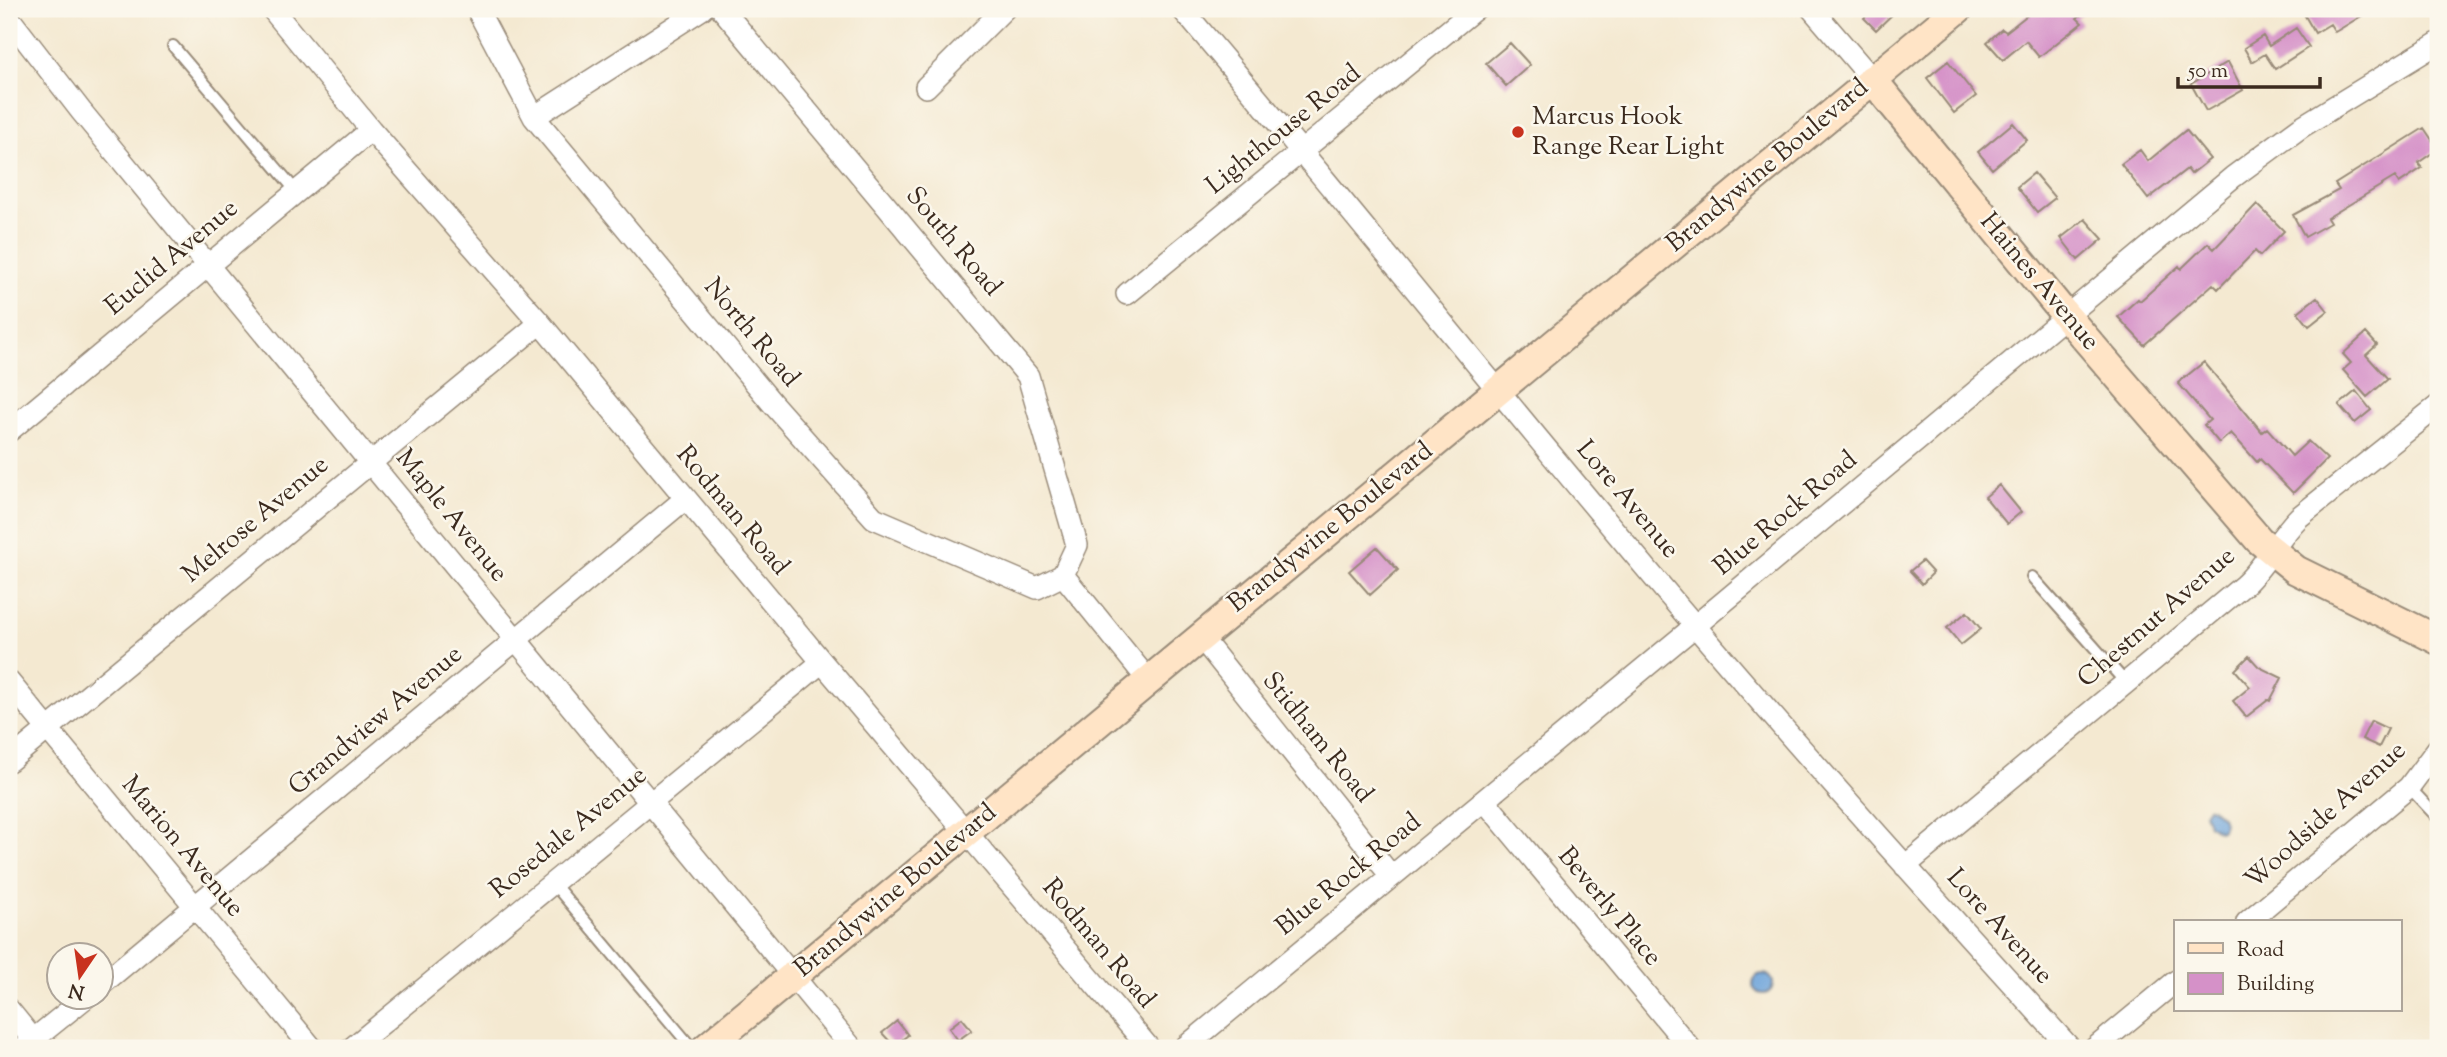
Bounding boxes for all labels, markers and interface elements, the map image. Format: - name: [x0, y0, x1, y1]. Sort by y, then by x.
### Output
- scale bar: [2178, 46, 2319, 90]
- street label: Lighthouse Road: [1199, 56, 1370, 204]
- text: 50 m: [2187, 57, 2228, 87]
- street label: Brandywine Boulevard: [1659, 70, 1877, 262]
- place label: Marcus Hook Range Rear Light: [1532, 99, 1725, 166]
- marker: Marcus Hook Range Rear Light: [1510, 124, 1526, 140]
- street label: South Road: [896, 179, 1010, 305]
- street label: Euclid Avenue: [97, 191, 247, 325]
- street label: Haines Avenue: [1970, 205, 2108, 359]
- street label: North Road: [694, 270, 808, 396]
- street label: Brandywine Boulevard: [1221, 433, 1442, 622]
- street label: Lore Avenue: [1566, 433, 1688, 567]
- street label: Rodman Road: [667, 438, 798, 584]
- street label: Maple Avenue: [386, 442, 516, 590]
- street label: Blue Rock Road: [1706, 442, 1866, 585]
- street label: Melrose Avenue: [175, 448, 337, 592]
- street label: Chestnut Avenue: [2070, 539, 2244, 697]
- street label: Grandview Avenue: [281, 637, 471, 805]
- street label: Stidham Road: [1253, 665, 1382, 812]
- street label: Woodside Avenue: [2237, 733, 2415, 899]
- street label: Rosedale Avenue: [482, 758, 656, 908]
- street label: Marion Avenue: [112, 768, 252, 926]
- street label: Brandywine Boulevard: [787, 795, 1005, 987]
- street label: Blue Rock Road: [1268, 804, 1430, 945]
- street label: Beverly Place: [1548, 839, 1670, 975]
- street label: Lore Avenue: [1937, 861, 2061, 993]
- street label: Rodman Road: [1033, 871, 1164, 1017]
- legend: [2174, 920, 2402, 1012]
- text: Road: [2237, 936, 2284, 966]
- north arrow: [46, 942, 116, 1012]
- text: Building: [2237, 970, 2314, 1000]
- text: N: [66, 975, 87, 1005]

